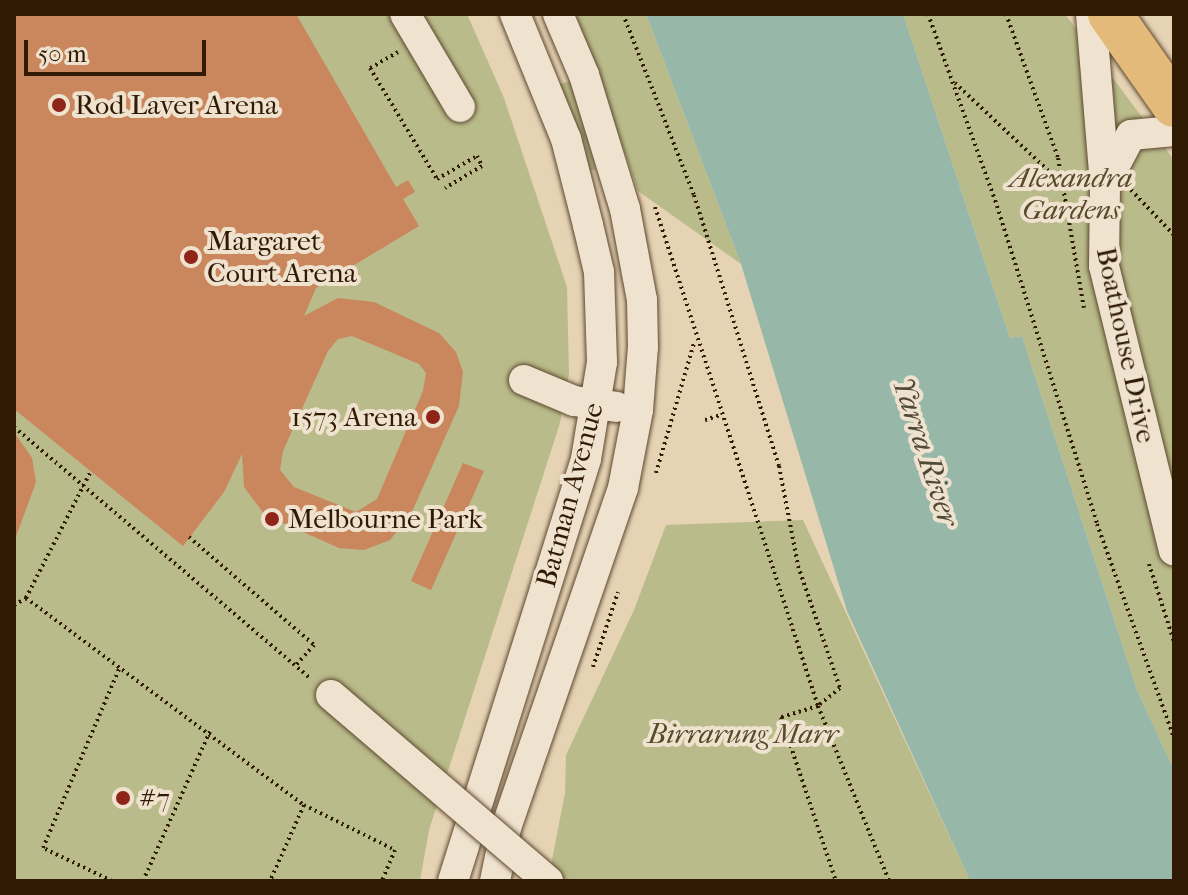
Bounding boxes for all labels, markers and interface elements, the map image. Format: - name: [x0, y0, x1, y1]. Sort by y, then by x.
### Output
- scale bar: [28, 24, 210, 74]
- text: 50 m: [38, 40, 87, 68]
- place label: Rod Laver Arena: [75, 88, 278, 122]
- marker: Rod Laver Arena: [50, 96, 68, 114]
- park label: Alexandra Gardens: [1010, 161, 1132, 227]
- place label: Margaret Court Arena: [207, 224, 357, 290]
- street label: Boathouse Drive: [1089, 244, 1163, 446]
- marker: Margaret Court Arena: [182, 248, 200, 266]
- water label: Yarra River: [884, 373, 966, 531]
- street label: Batman Avenue: [529, 399, 611, 591]
- place label: 1573 Arena: [291, 400, 417, 434]
- marker: 1573 Arena: [424, 408, 442, 426]
- place label: Melbourne Park: [288, 502, 483, 536]
- marker: Melbourne Park: [263, 510, 281, 528]
- park label: Birrarung Marr: [648, 717, 838, 751]
- place label: #7: [139, 781, 170, 815]
- marker: #7: [114, 789, 132, 807]

